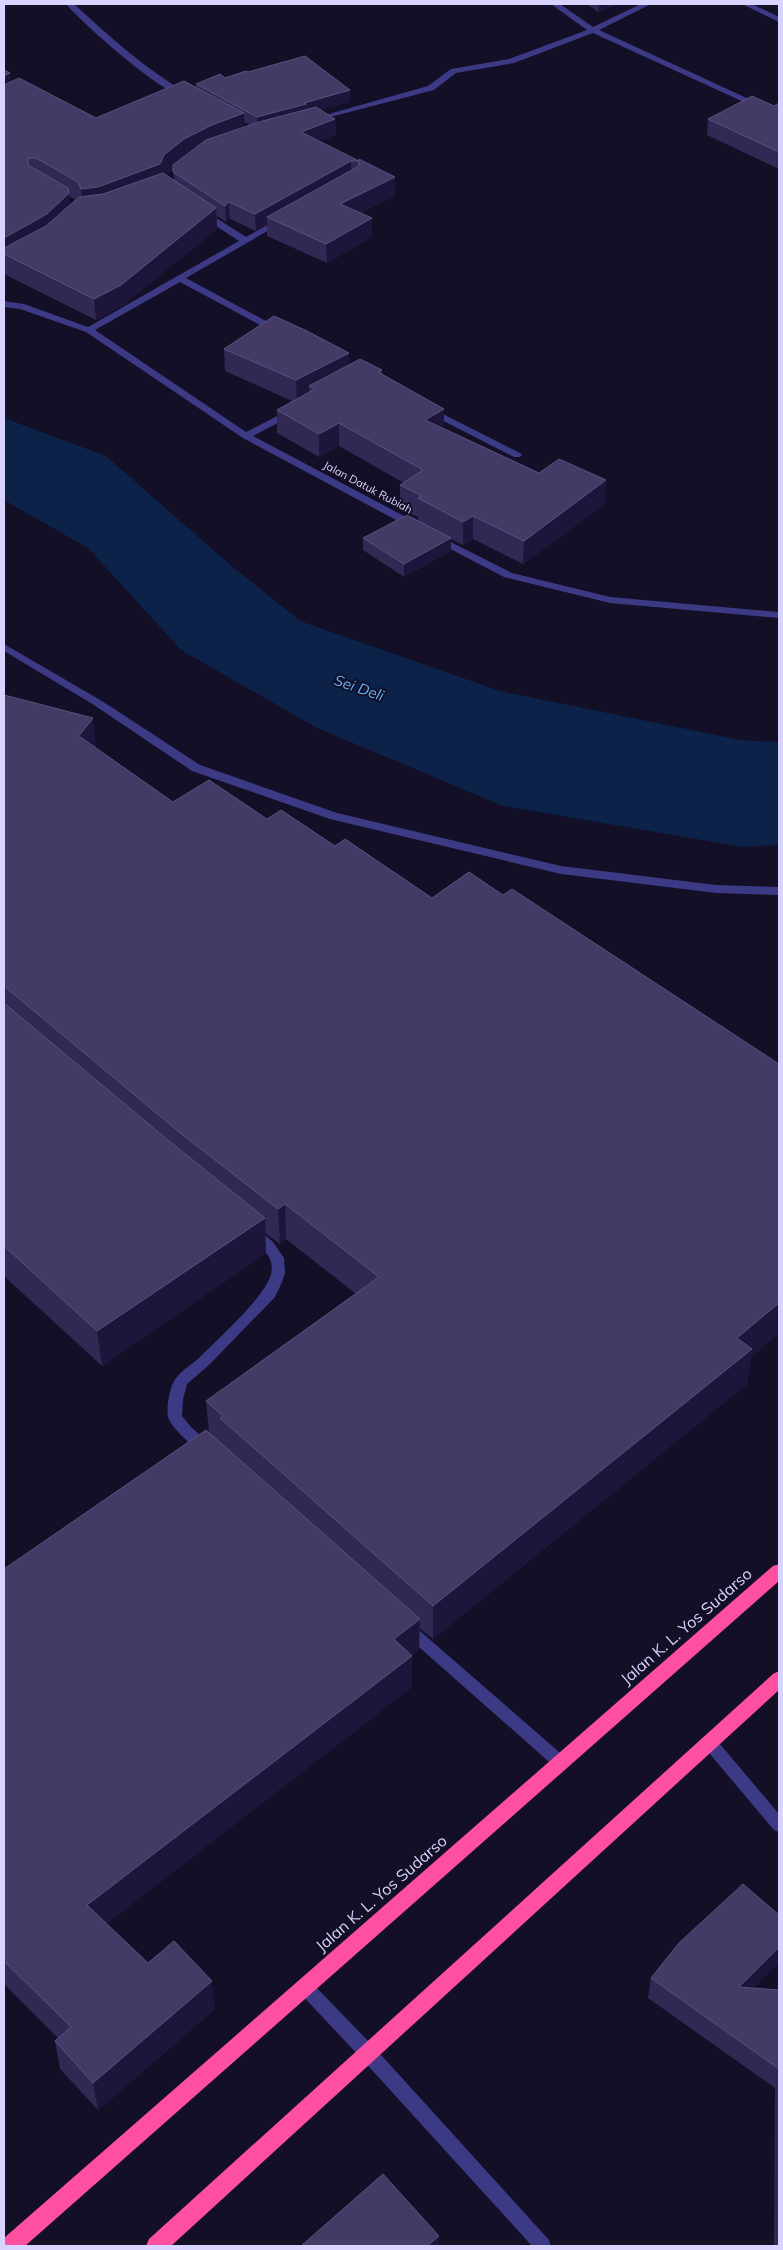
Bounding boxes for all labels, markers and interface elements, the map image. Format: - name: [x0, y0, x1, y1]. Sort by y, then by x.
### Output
- street label: Jalan Datuk Rubiah: [321, 458, 415, 516]
- water label: Sei Deli: [332, 670, 387, 705]
- street label: Jalan K. L. Yos Sudarso: [616, 1563, 756, 1689]
- street label: Jalan K. L. Yos Sudarso: [311, 1830, 451, 1956]

